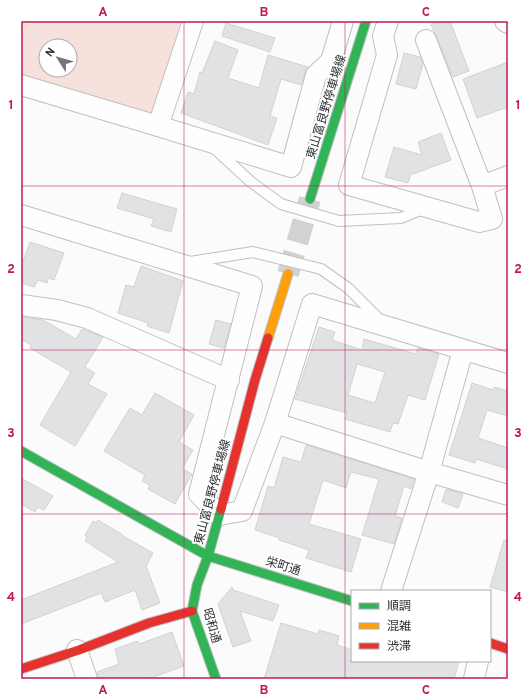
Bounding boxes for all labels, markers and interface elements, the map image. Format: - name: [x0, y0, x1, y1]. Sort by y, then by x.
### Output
- text: A: [98, 5, 108, 21]
- text: B: [260, 5, 269, 21]
- text: C: [422, 5, 430, 21]
- north arrow: [38, 38, 78, 78]
- text: N: [43, 45, 59, 60]
- street label: 東山富良野停車場線: [304, 53, 350, 161]
- text: 1: [8, 98, 14, 114]
- text: 1: [515, 98, 521, 114]
- text: 2: [7, 262, 15, 278]
- text: 2: [514, 262, 522, 278]
- text: 3: [7, 426, 15, 442]
- text: 3: [514, 426, 522, 442]
- street label: 東山富良野停車場線: [191, 438, 235, 546]
- street label: 栄町通: [263, 554, 303, 580]
- text: 4: [7, 590, 15, 606]
- legend: [351, 590, 491, 662]
- text: 4: [514, 590, 522, 606]
- text: 順調: [387, 599, 411, 615]
- street label: 昭和通: [198, 606, 224, 646]
- text: 混雑: [387, 619, 411, 635]
- text: 渋滞: [387, 639, 411, 655]
- text: A: [98, 683, 108, 699]
- text: B: [260, 683, 269, 699]
- text: C: [422, 683, 430, 699]

